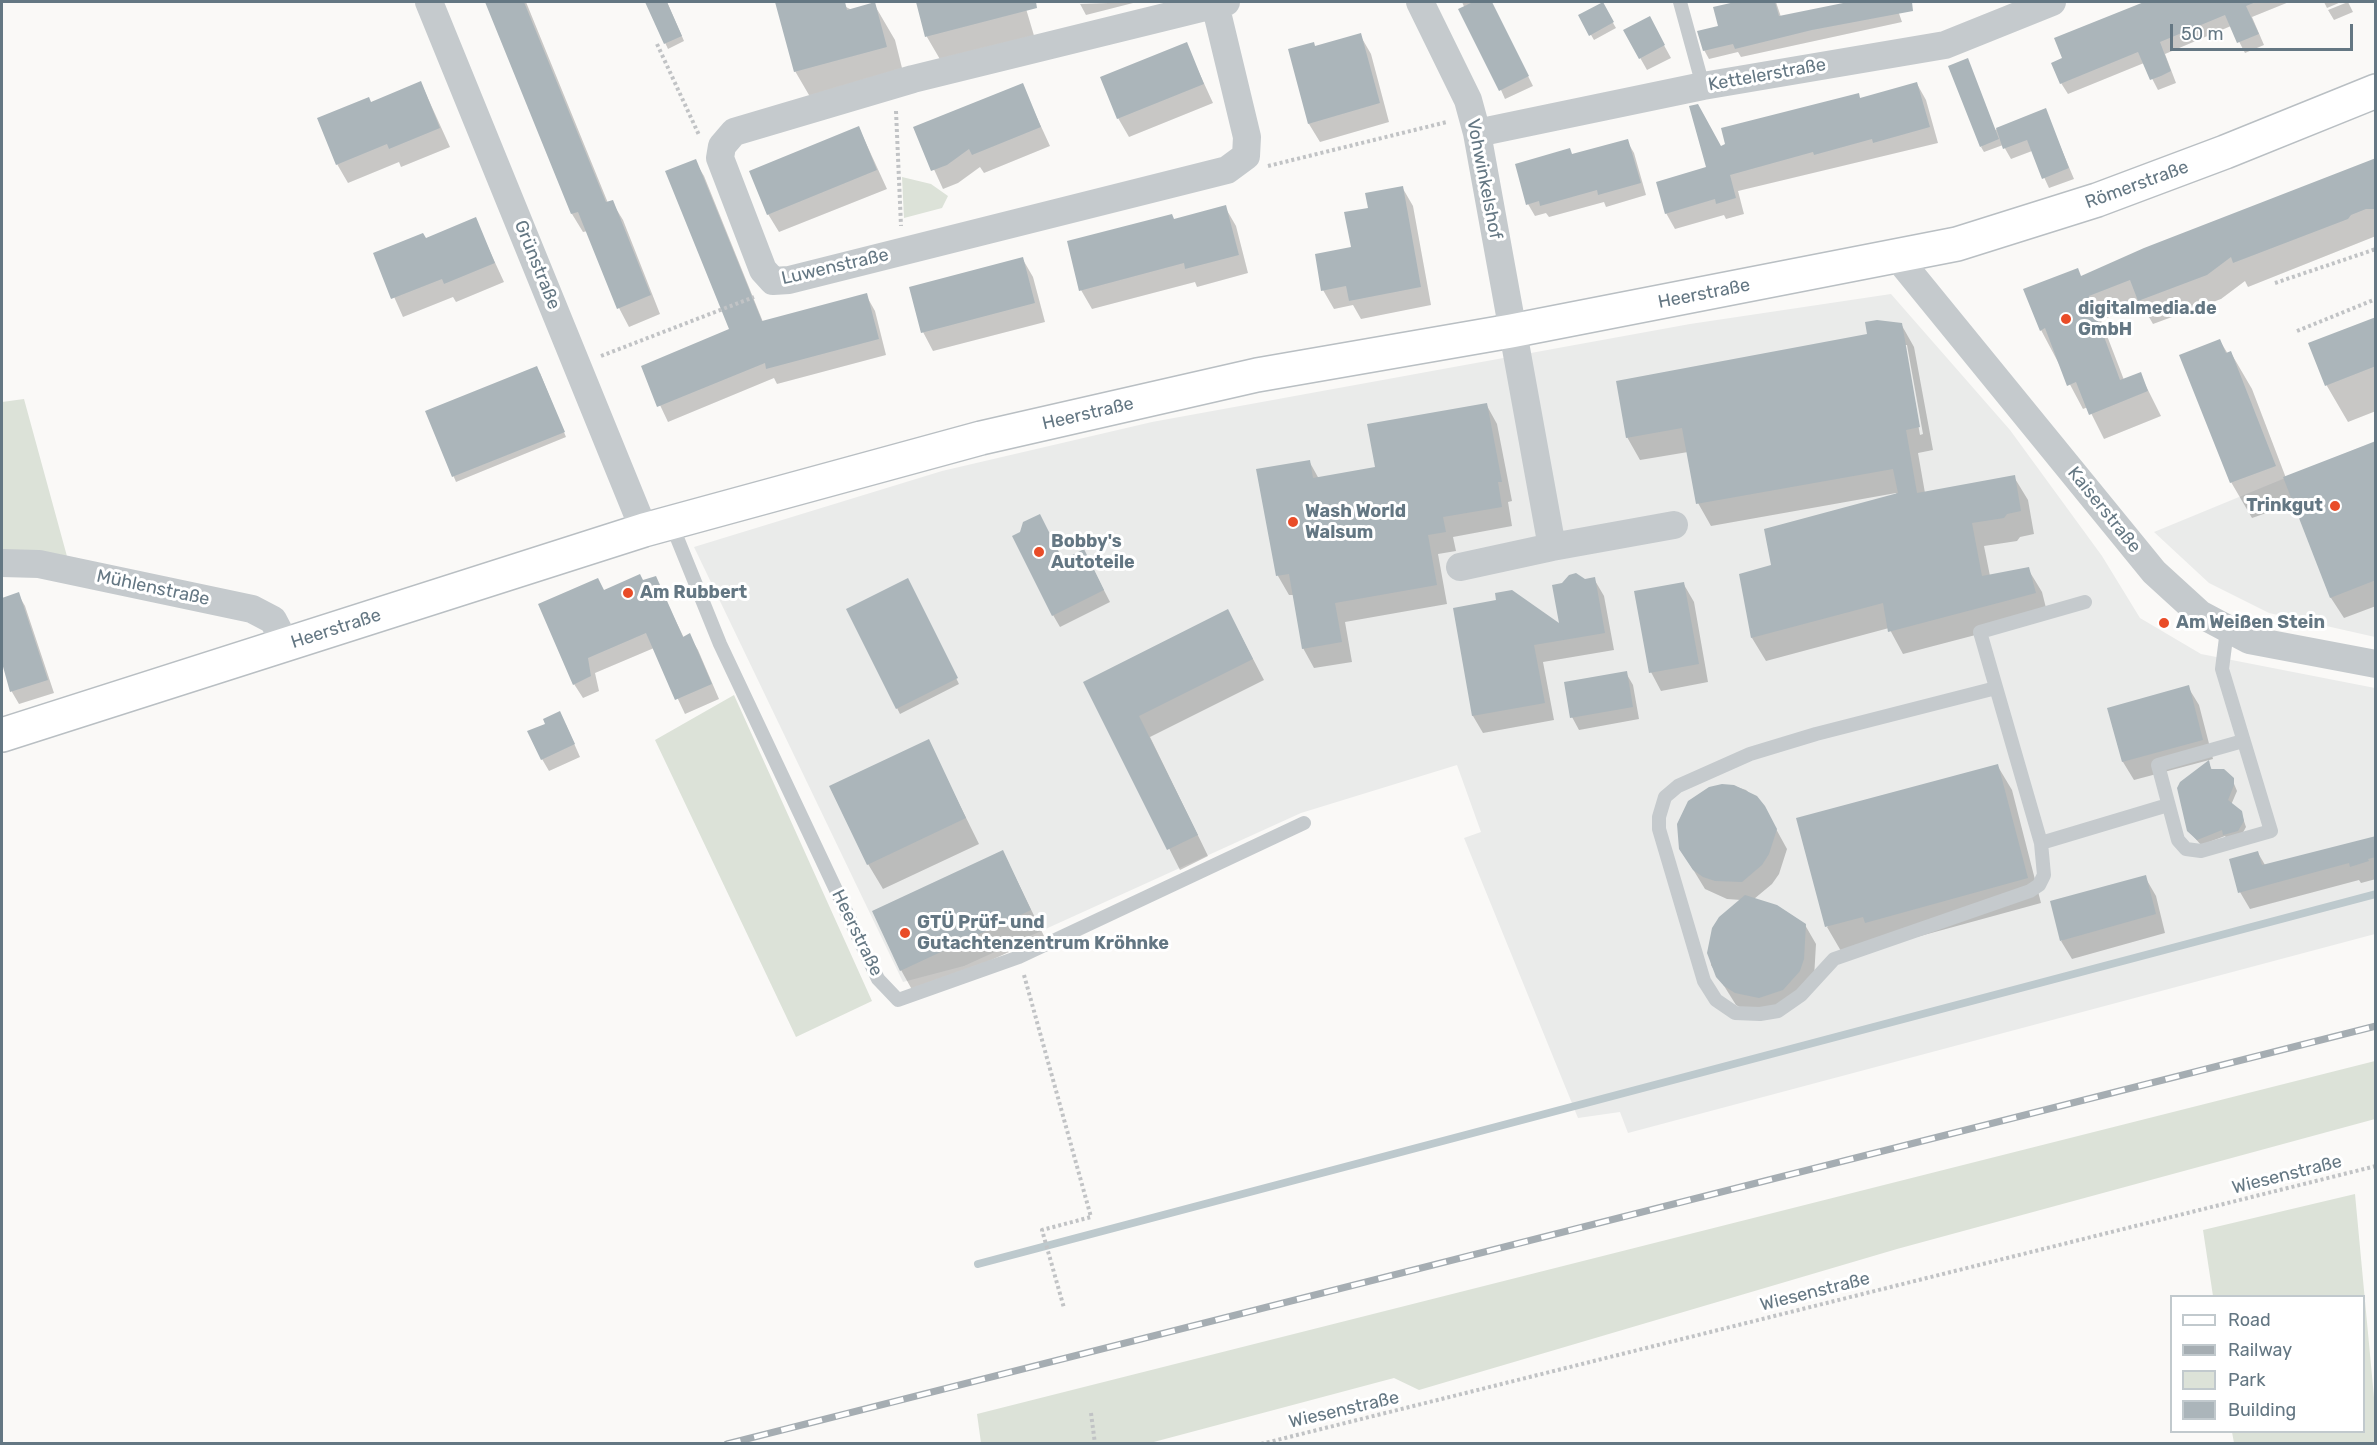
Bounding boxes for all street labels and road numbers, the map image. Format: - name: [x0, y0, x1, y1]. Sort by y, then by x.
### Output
- street label: Kettelerstraße: [1706, 54, 1828, 96]
- street label: Vohwinkelshof: [1462, 117, 1506, 241]
- street label: Römerstraße: [2082, 156, 2192, 214]
- street label: Grünstraße: [509, 217, 565, 313]
- street label: Luwenstraße: [779, 244, 891, 290]
- street label: Heerstraße: [1656, 274, 1752, 314]
- street label: Heerstraße: [1040, 393, 1136, 435]
- street label: Kaiserstraße: [2063, 463, 2145, 557]
- street label: Mühlenstraße: [95, 565, 211, 611]
- street label: Heerstraße: [288, 604, 384, 654]
- street label: Heerstraße: [827, 886, 887, 980]
- street label: Wiesenstraße: [2230, 1151, 2344, 1199]
- street label: Wiesenstraße: [1758, 1268, 1872, 1316]
- street label: Wiesenstraße: [1287, 1387, 1401, 1433]

